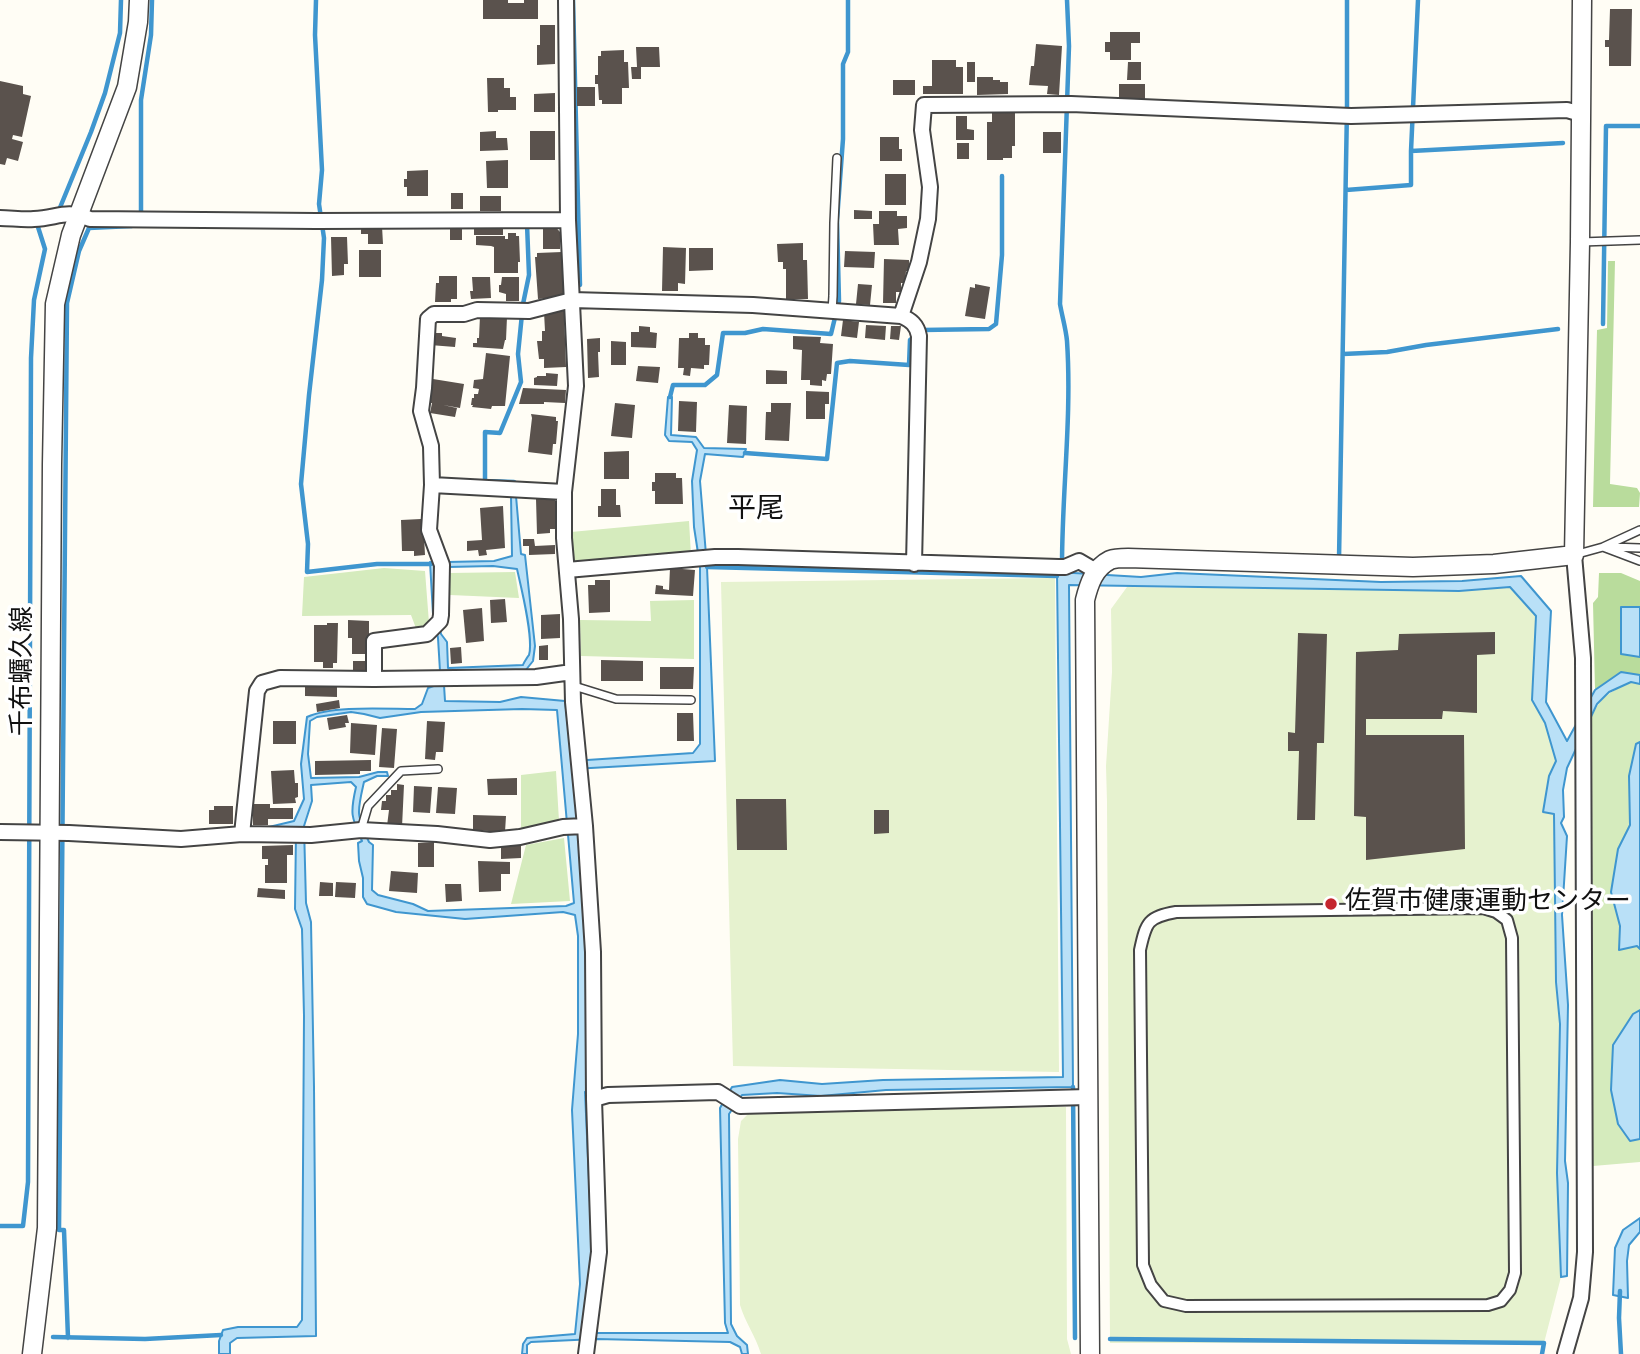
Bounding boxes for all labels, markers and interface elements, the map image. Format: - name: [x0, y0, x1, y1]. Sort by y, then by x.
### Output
- district label: 平尾: [728, 495, 784, 529]
- street label: 千布蠣久線: [9, 606, 41, 736]
- place label: 佐賀市健康運動センター: [1345, 888, 1631, 920]
- marker: 佐賀市健康運動センター: [1323, 896, 1339, 912]

